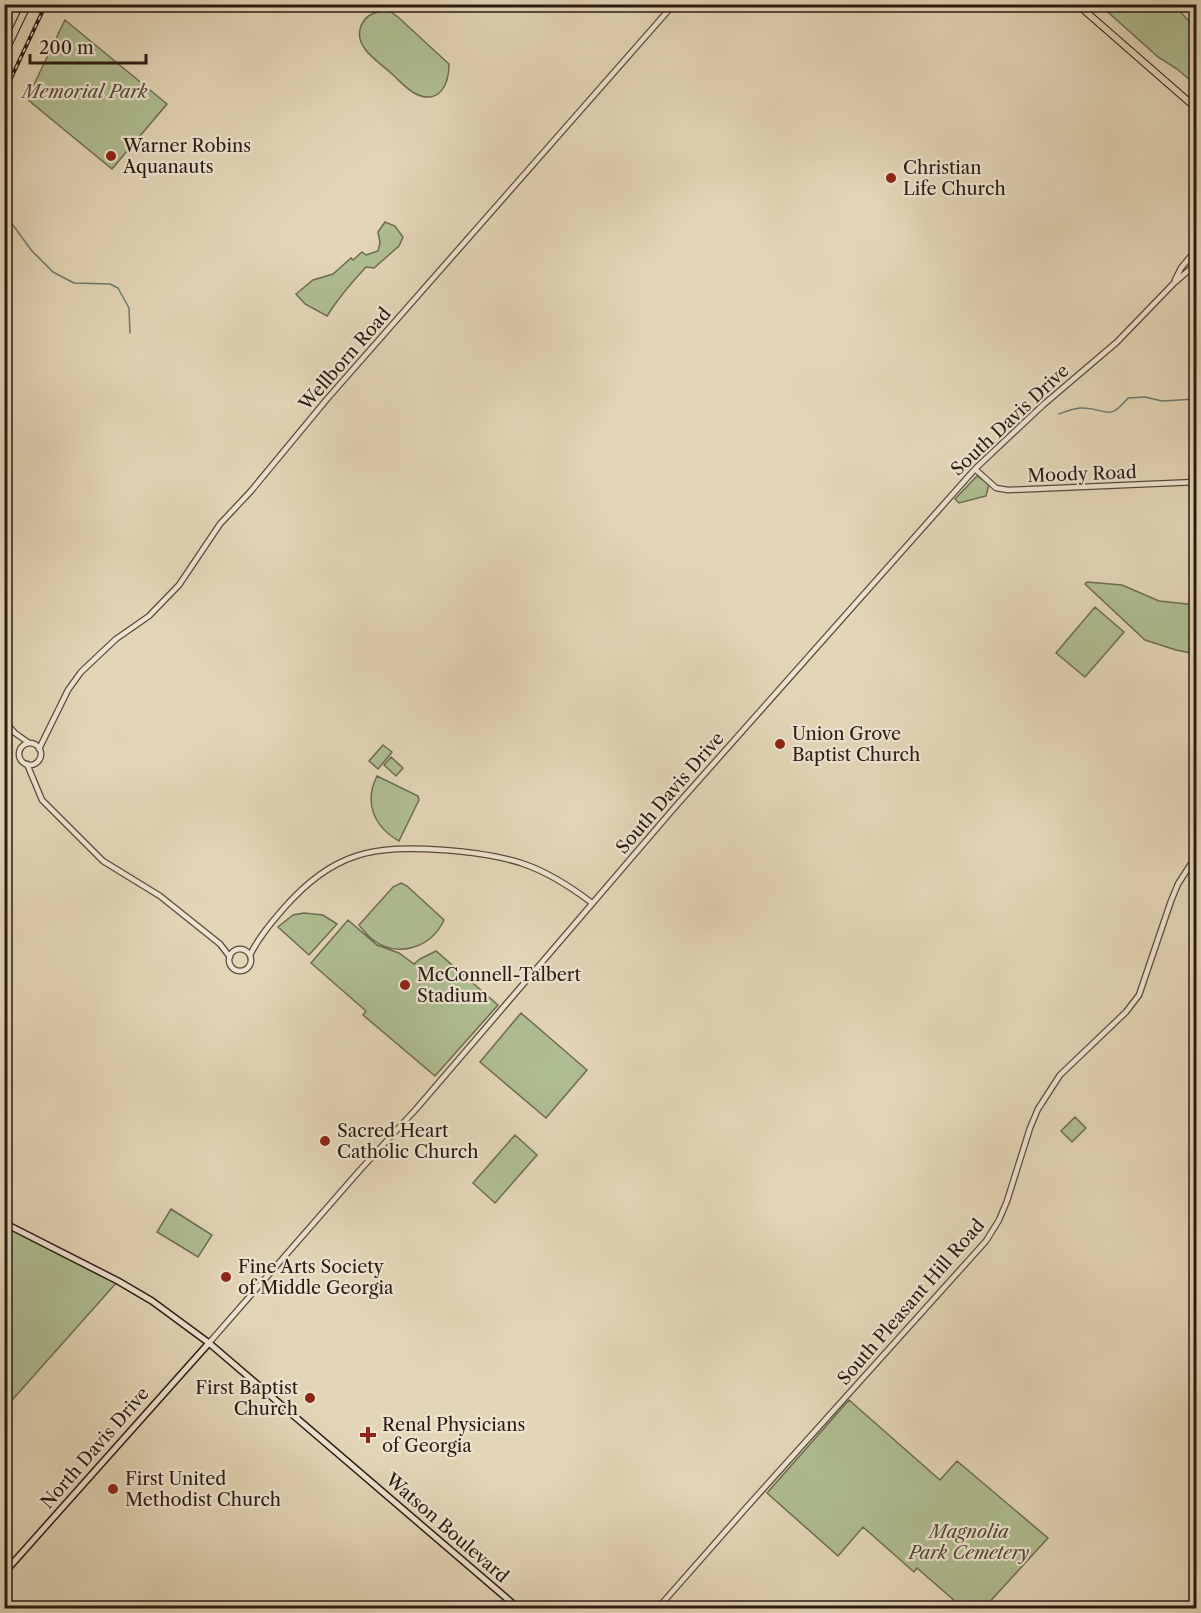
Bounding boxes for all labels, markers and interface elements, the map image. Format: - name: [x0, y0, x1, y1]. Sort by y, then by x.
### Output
- scale bar: [30, 27, 146, 65]
- text: 200 m: [39, 37, 94, 59]
- park label: Memorial Park: [20, 81, 148, 103]
- place label: Warner Robins Aquanauts: [122, 135, 251, 178]
- marker: Warner Robins Aquanauts: [104, 149, 118, 163]
- place label: Christian Life Church: [903, 157, 1006, 200]
- marker: Christian Life Church: [884, 171, 898, 185]
- street label: Wellborn Road: [294, 303, 396, 416]
- street label: South Davis Drive: [946, 360, 1074, 480]
- street label: Moody Road: [1027, 461, 1137, 487]
- place label: Union Grove Baptist Church: [792, 723, 920, 766]
- street label: South Davis Drive: [611, 728, 729, 858]
- marker: Union Grove Baptist Church: [773, 737, 787, 751]
- place label: McConnell-Talbert Stadium: [417, 964, 581, 1007]
- marker: McConnell-Talbert Stadium: [398, 978, 412, 992]
- place label: Sacred Heart Catholic Church: [337, 1120, 478, 1163]
- marker: Sacred Heart Catholic Church: [318, 1134, 332, 1148]
- street label: South Pleasant Hill Road: [833, 1214, 989, 1390]
- place label: Fine Arts Society of Middle Georgia: [238, 1256, 394, 1299]
- marker: Fine Arts Society of Middle Georgia: [219, 1270, 233, 1284]
- place label: First Baptist Church: [195, 1377, 299, 1420]
- street label: North Davis Drive: [36, 1383, 154, 1513]
- marker: First Baptist Church: [303, 1391, 317, 1405]
- place label: Renal Physicians of Georgia: [382, 1414, 525, 1457]
- marker: Renal Physicians of Georgia: [359, 1426, 377, 1444]
- place label: First United Methodist Church: [125, 1468, 281, 1511]
- street label: Watson Boulevard: [380, 1468, 513, 1587]
- marker: First United Methodist Church: [106, 1482, 120, 1496]
- park label: Magnolia Park Cemetery: [907, 1521, 1029, 1564]

